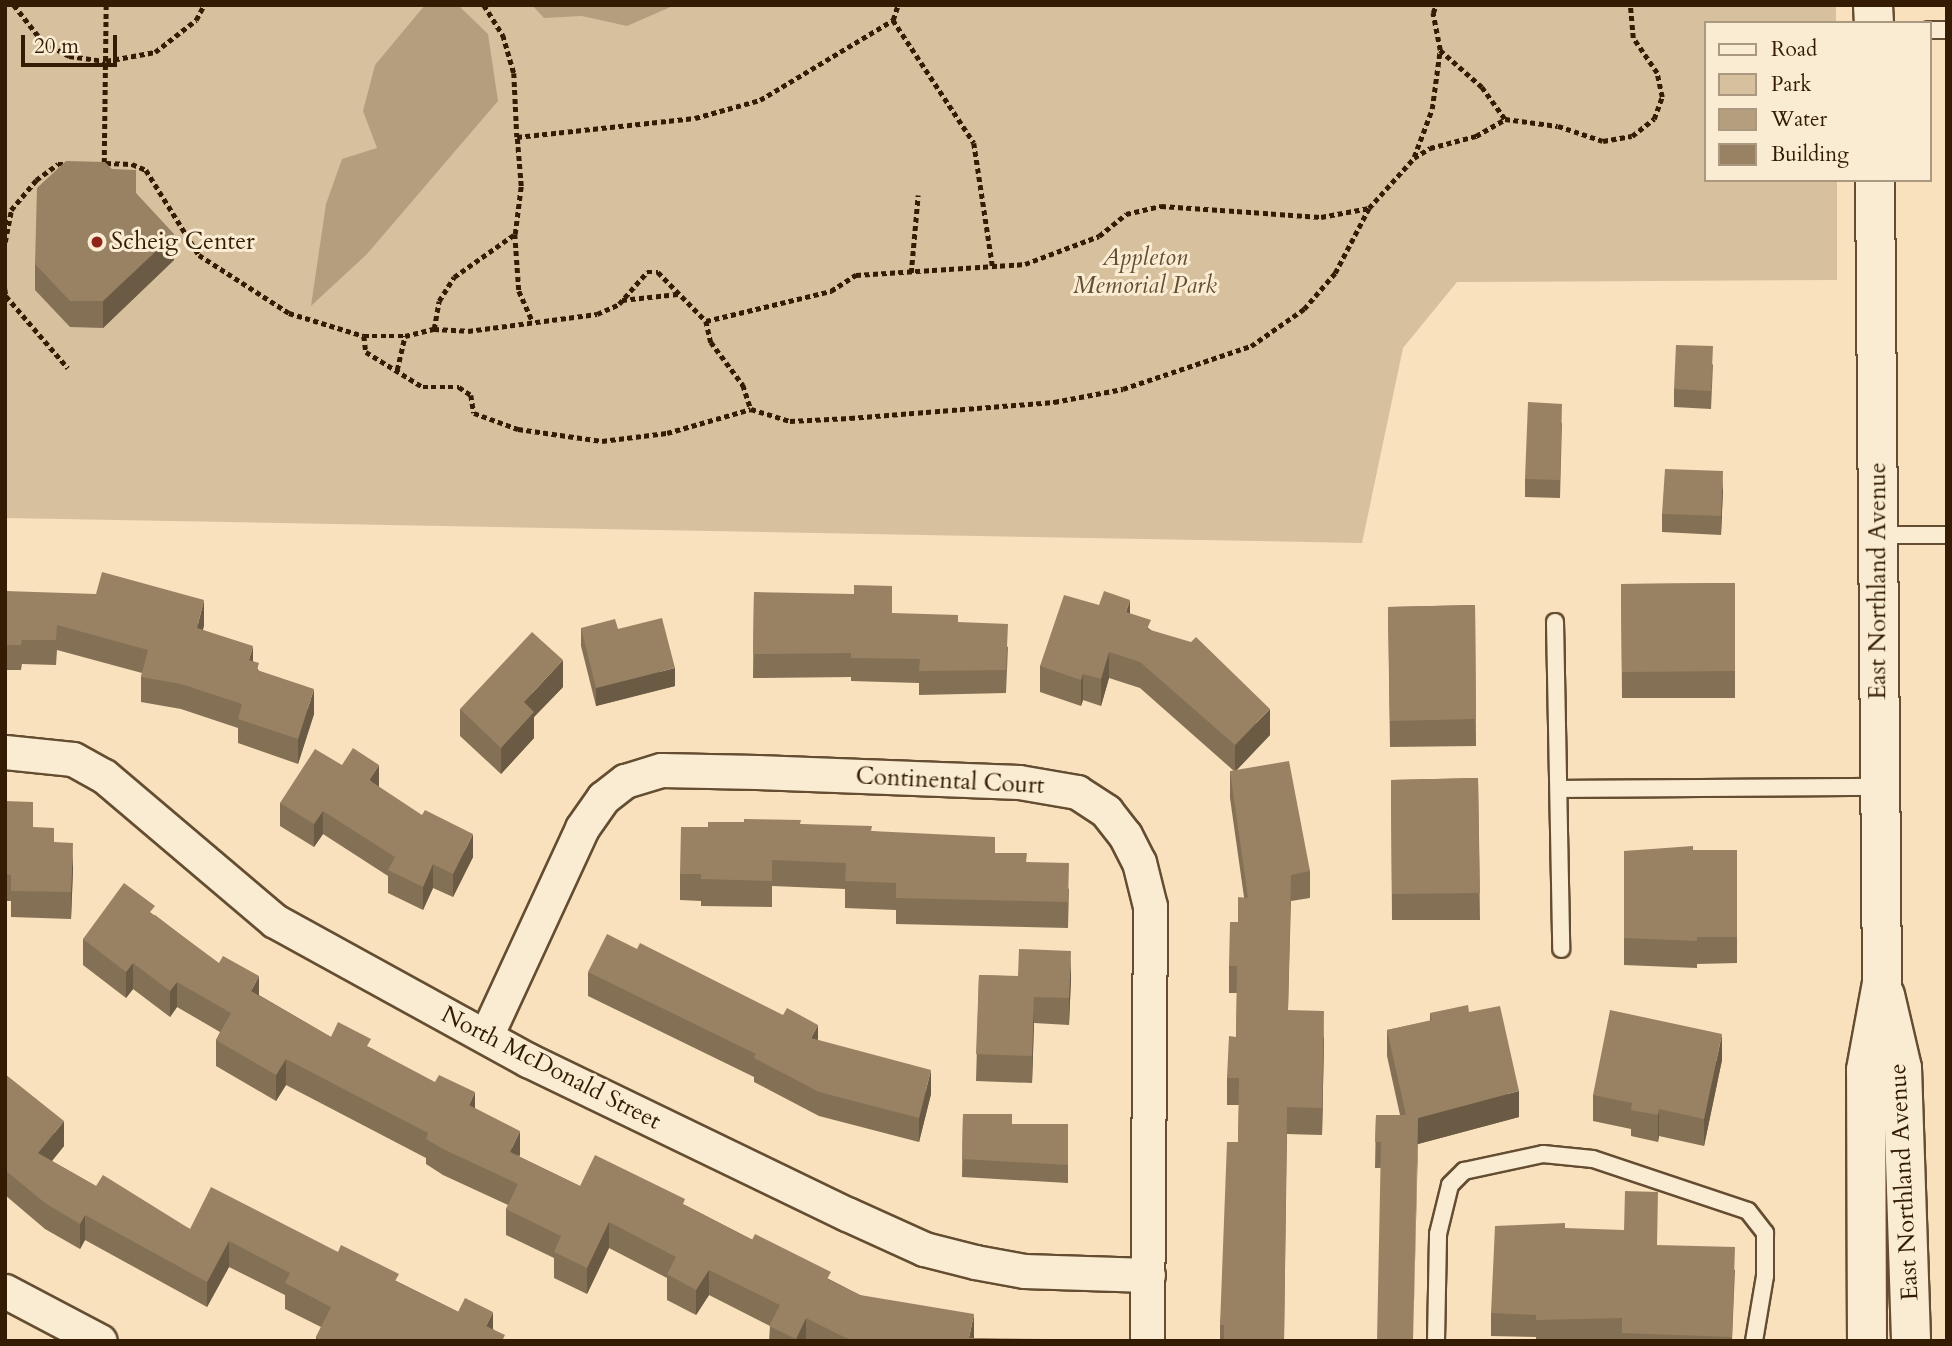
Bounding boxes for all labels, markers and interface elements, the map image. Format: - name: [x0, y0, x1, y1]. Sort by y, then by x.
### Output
- scale bar: [24, 21, 121, 65]
- legend: [1703, 21, 1931, 182]
- text: 20 m: [34, 32, 79, 61]
- text: Road: [1771, 35, 1817, 64]
- text: Park: [1771, 70, 1811, 99]
- text: Water: [1771, 105, 1827, 134]
- text: Building: [1771, 140, 1849, 169]
- place label: Scheig Center: [111, 228, 255, 256]
- marker: Scheig Center: [89, 234, 105, 250]
- park label: Appleton Memorial Park: [1073, 244, 1217, 300]
- street label: East Northland Avenue: [1864, 462, 1892, 700]
- street label: Continental Court: [855, 762, 1045, 800]
- street label: North McDonald Street: [436, 1000, 666, 1136]
- street label: East Northland Avenue: [1883, 1063, 1925, 1301]

